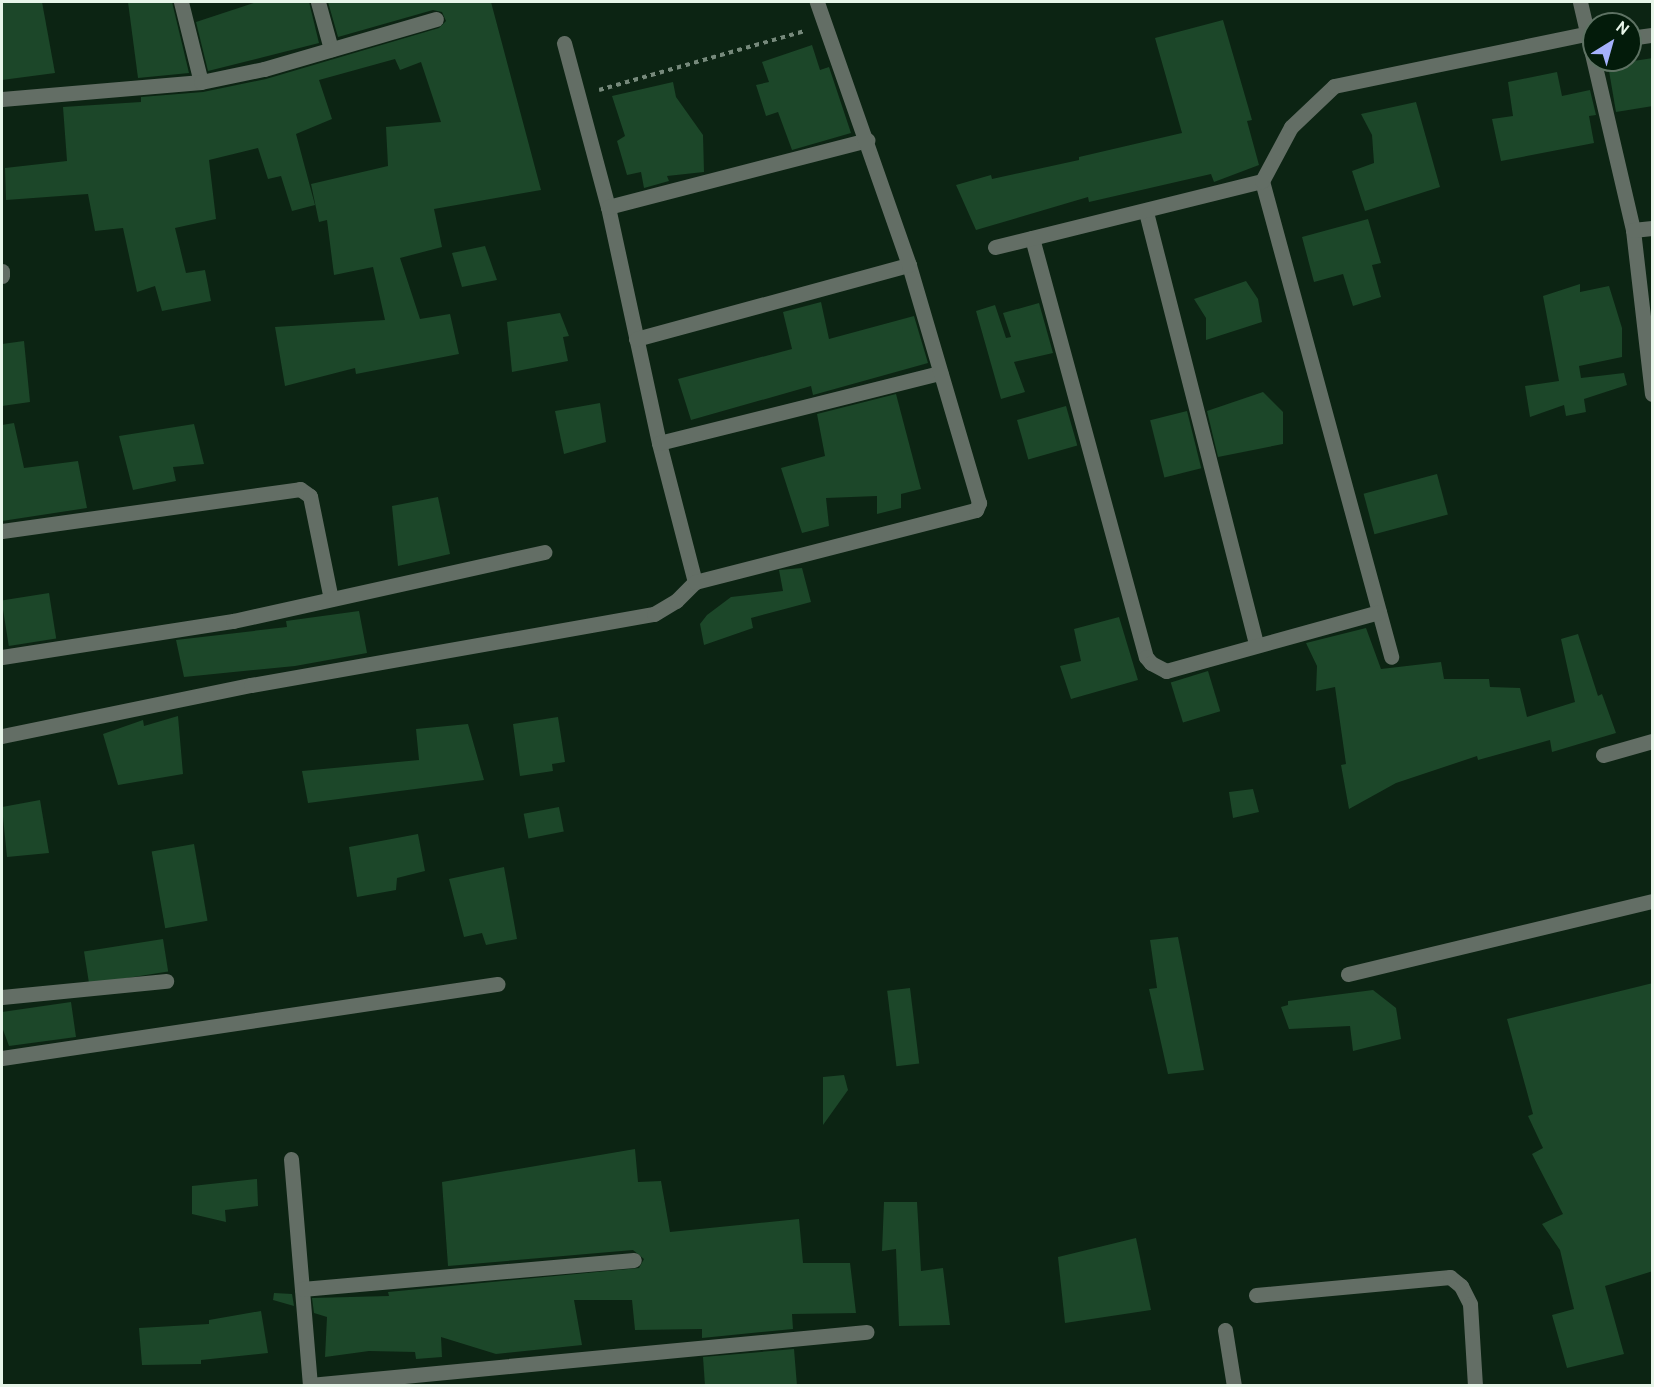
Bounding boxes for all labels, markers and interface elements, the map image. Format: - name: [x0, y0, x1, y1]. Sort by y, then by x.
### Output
- north arrow: [1582, 12, 1642, 72]
- text: N: [1611, 18, 1632, 41]

